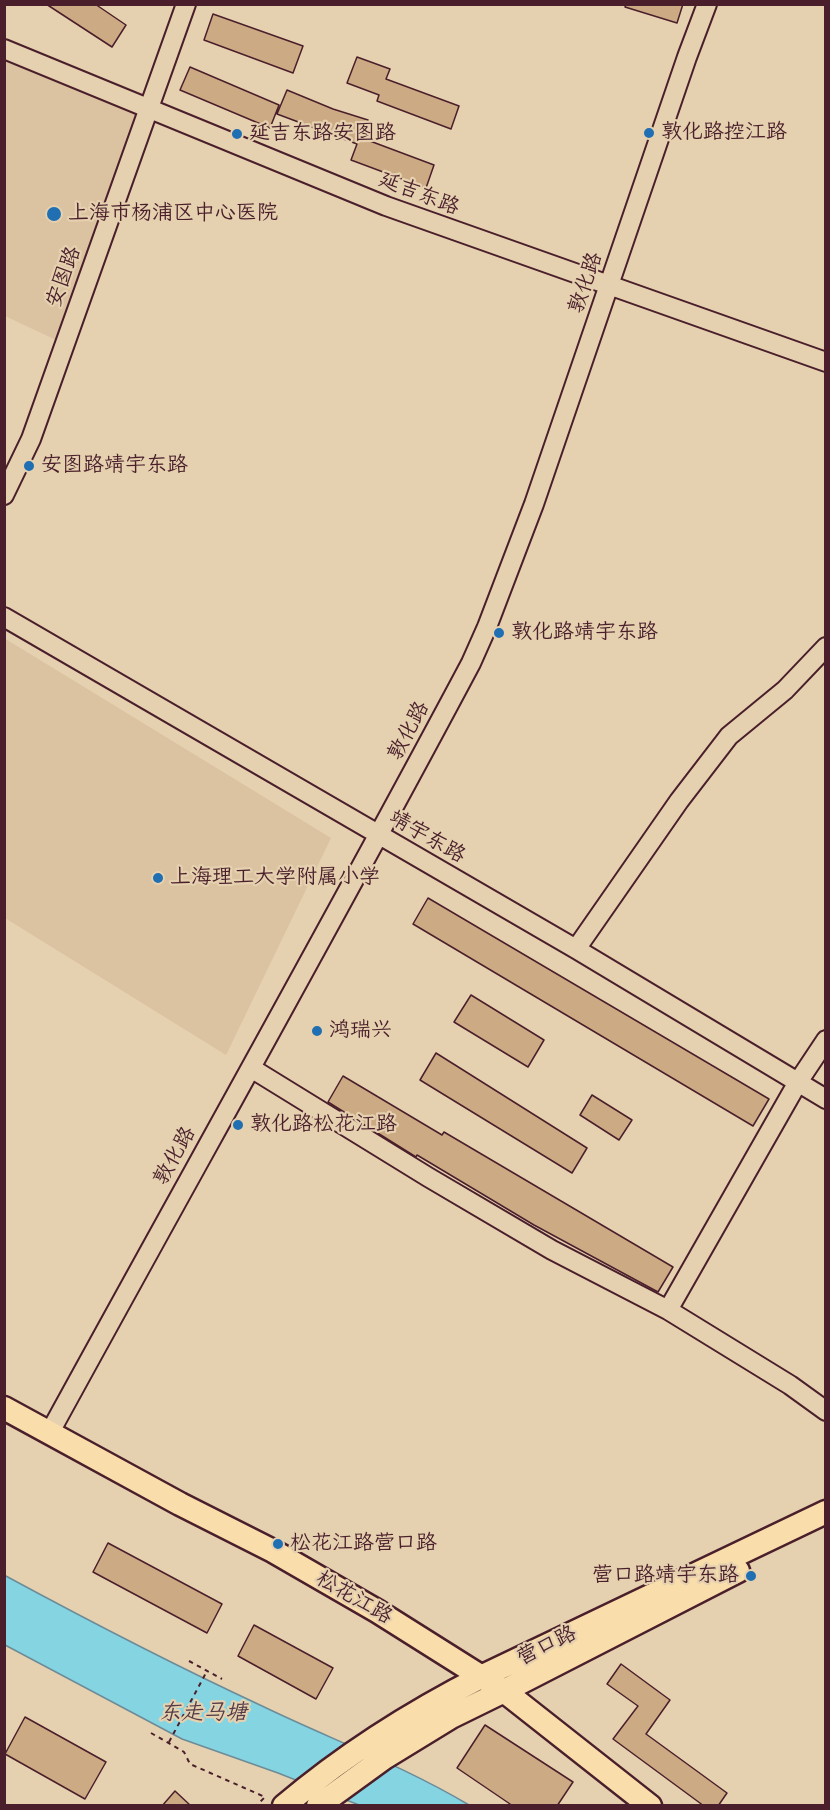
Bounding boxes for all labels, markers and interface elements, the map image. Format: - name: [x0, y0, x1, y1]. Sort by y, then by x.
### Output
- place label: 敦化路控江路: [661, 120, 787, 146]
- place label: 延吉东路安图路: [249, 121, 396, 147]
- marker: 敦化路控江路: [642, 126, 656, 140]
- marker: 延吉东路安图路: [230, 127, 244, 141]
- street label: 延吉东路: [375, 167, 463, 221]
- place label: 上海市杨浦区中心医院: [68, 201, 278, 227]
- marker: 上海市杨浦区中心医院: [45, 205, 63, 223]
- street label: 安图路: [41, 243, 87, 311]
- street label: 敦化路: [564, 249, 608, 317]
- place label: 安图路靖宇东路: [41, 453, 188, 479]
- marker: 安图路靖宇东路: [22, 459, 36, 473]
- place label: 敦化路靖宇东路: [511, 620, 658, 646]
- marker: 敦化路靖宇东路: [492, 626, 506, 640]
- street label: 敦化路: [383, 697, 435, 765]
- street label: 靖宇东路: [384, 805, 470, 869]
- place label: 上海理工大学附属小学: [170, 865, 380, 891]
- marker: 上海理工大学附属小学: [151, 871, 165, 885]
- place label: 鸿瑞兴: [329, 1018, 392, 1044]
- marker: 鸿瑞兴: [310, 1024, 324, 1038]
- place label: 敦化路松花江路: [250, 1112, 397, 1138]
- marker: 敦化路松花江路: [231, 1118, 245, 1132]
- street label: 敦化路: [149, 1122, 201, 1190]
- place label: 松花江路营口路: [290, 1531, 437, 1557]
- marker: 松花江路营口路: [271, 1537, 285, 1551]
- place label: 营口路靖宇东路: [592, 1563, 739, 1589]
- street label: 松花江路: [311, 1566, 397, 1630]
- marker: 营口路靖宇东路: [744, 1569, 758, 1583]
- street label: 营口路: [513, 1621, 581, 1671]
- water label: 东走马塘: [159, 1700, 247, 1726]

